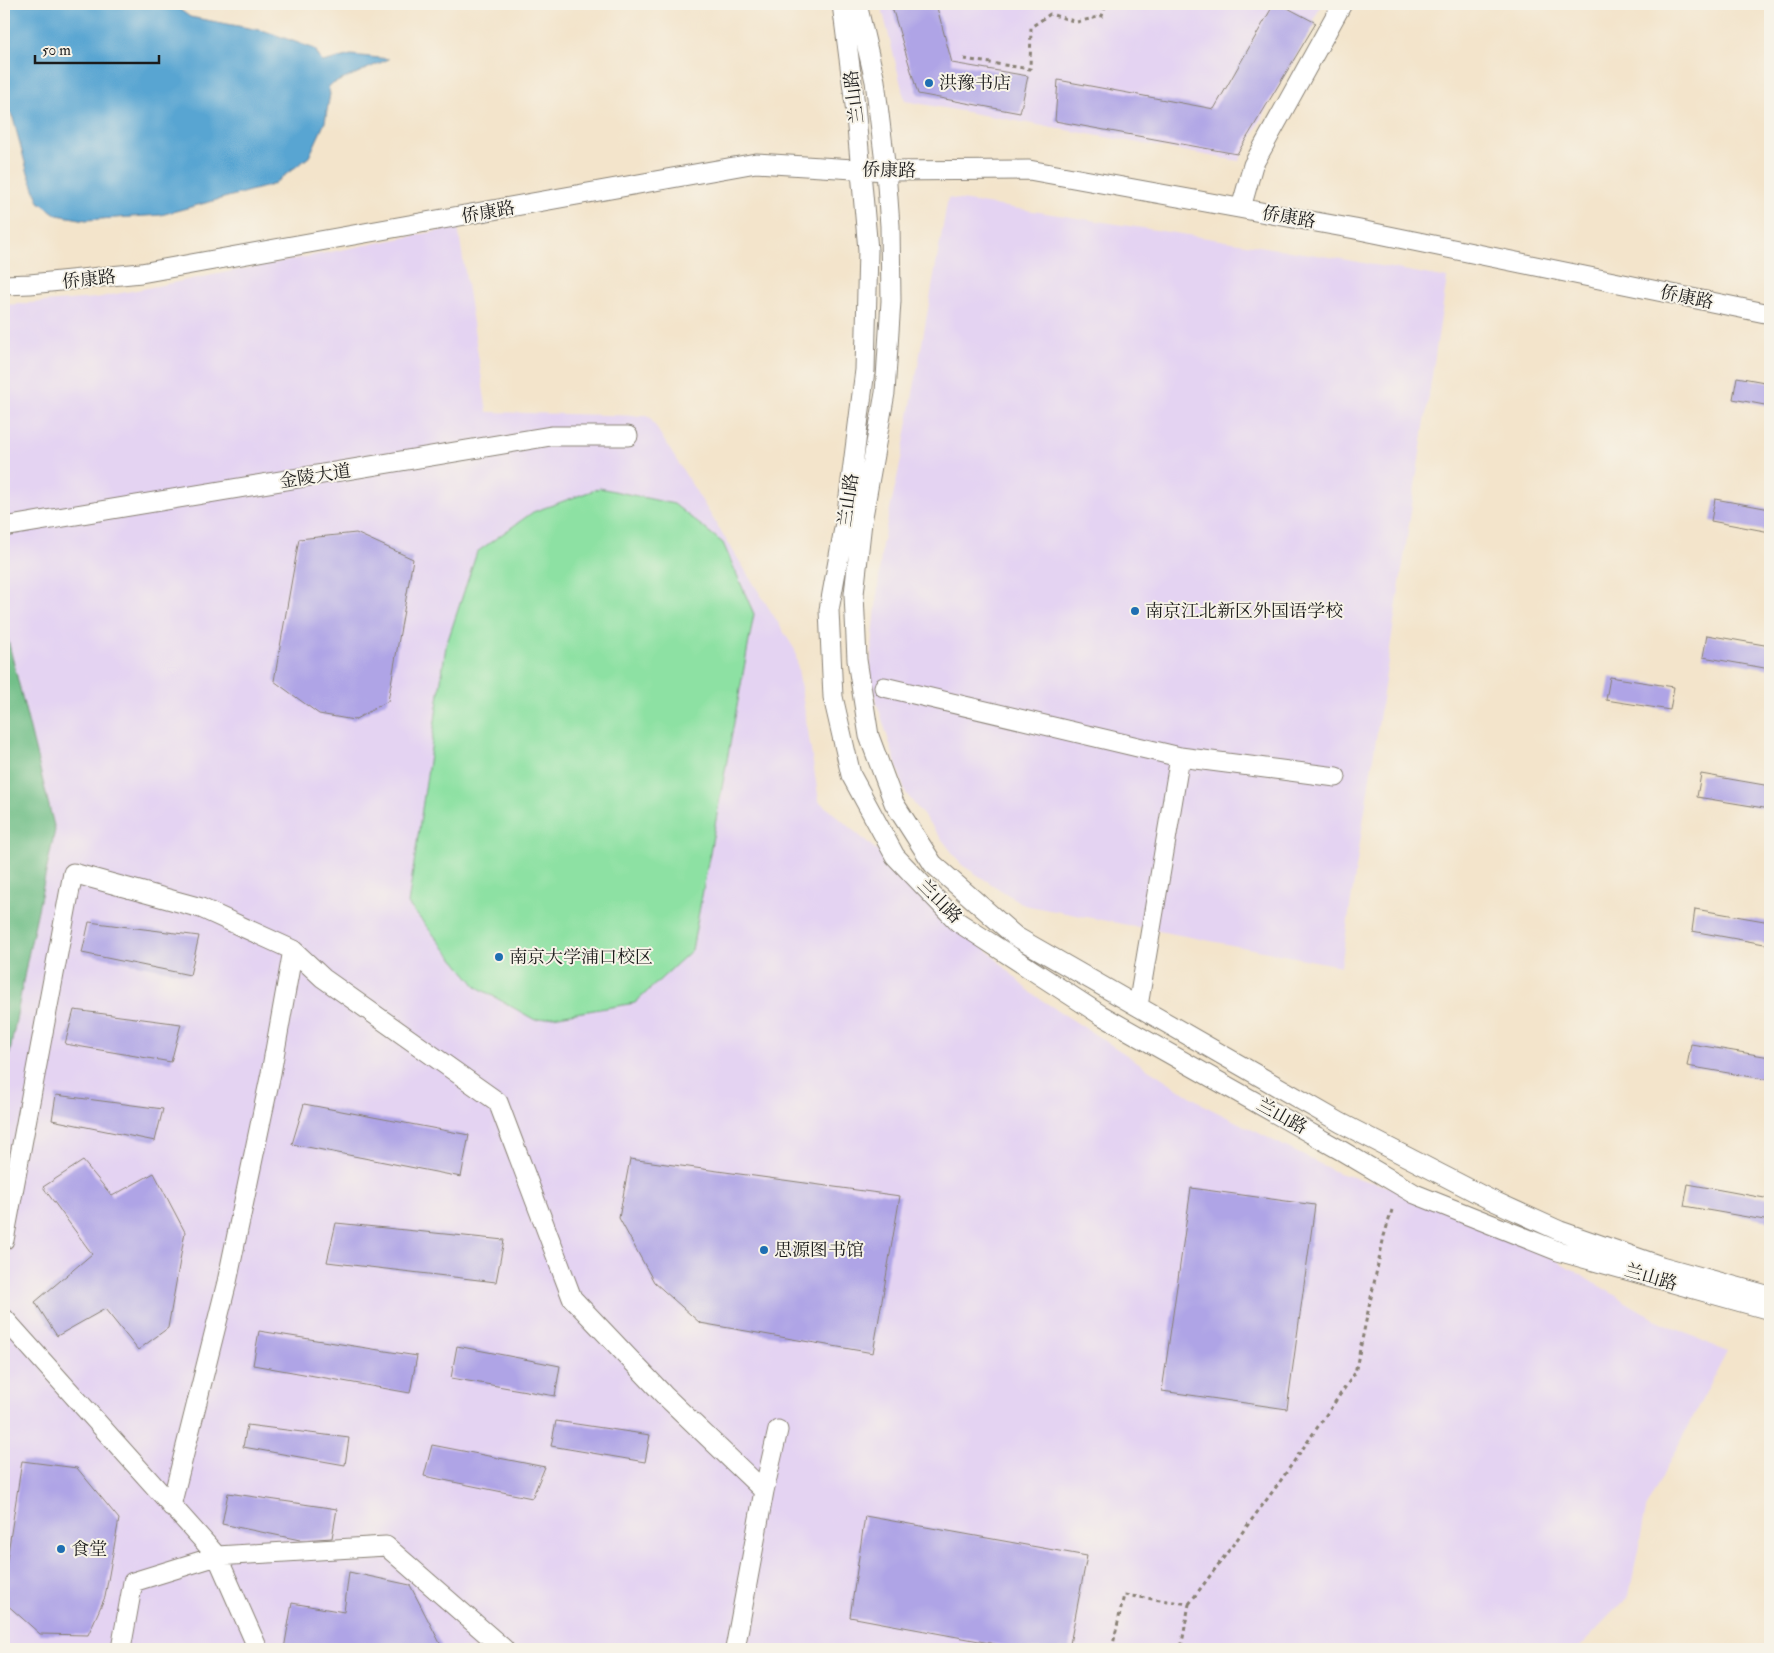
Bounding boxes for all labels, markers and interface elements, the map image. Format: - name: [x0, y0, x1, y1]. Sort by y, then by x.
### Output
- scale bar: [35, 32, 159, 64]
- text: 50 m: [42, 41, 71, 60]
- street label: 兰山路: [840, 69, 869, 125]
- place label: 洪豫书店: [939, 72, 1011, 95]
- marker: 洪豫书店: [923, 77, 935, 89]
- street label: 侨康路: [862, 159, 916, 182]
- street label: 侨康路: [460, 196, 517, 229]
- street label: 侨康路: [1260, 201, 1317, 234]
- street label: 侨康路: [61, 265, 117, 294]
- street label: 侨康路: [1658, 281, 1716, 314]
- street label: 金陵大道: [278, 460, 352, 493]
- street label: 兰山路: [833, 472, 864, 528]
- place label: 南京江北新区外国语学校: [1145, 600, 1343, 623]
- marker: 南京江北新区外国语学校: [1129, 605, 1141, 617]
- street label: 兰山路: [912, 874, 967, 929]
- place label: 南京大学浦口校区: [509, 946, 653, 969]
- marker: 南京大学浦口校区: [493, 951, 505, 963]
- street label: 兰山路: [1253, 1093, 1311, 1140]
- place label: 思源图书馆: [774, 1239, 864, 1262]
- marker: 思源图书馆: [758, 1244, 770, 1256]
- street label: 兰山路: [1622, 1259, 1680, 1296]
- place label: 食堂: [71, 1538, 107, 1561]
- marker: 食堂: [55, 1543, 67, 1555]

